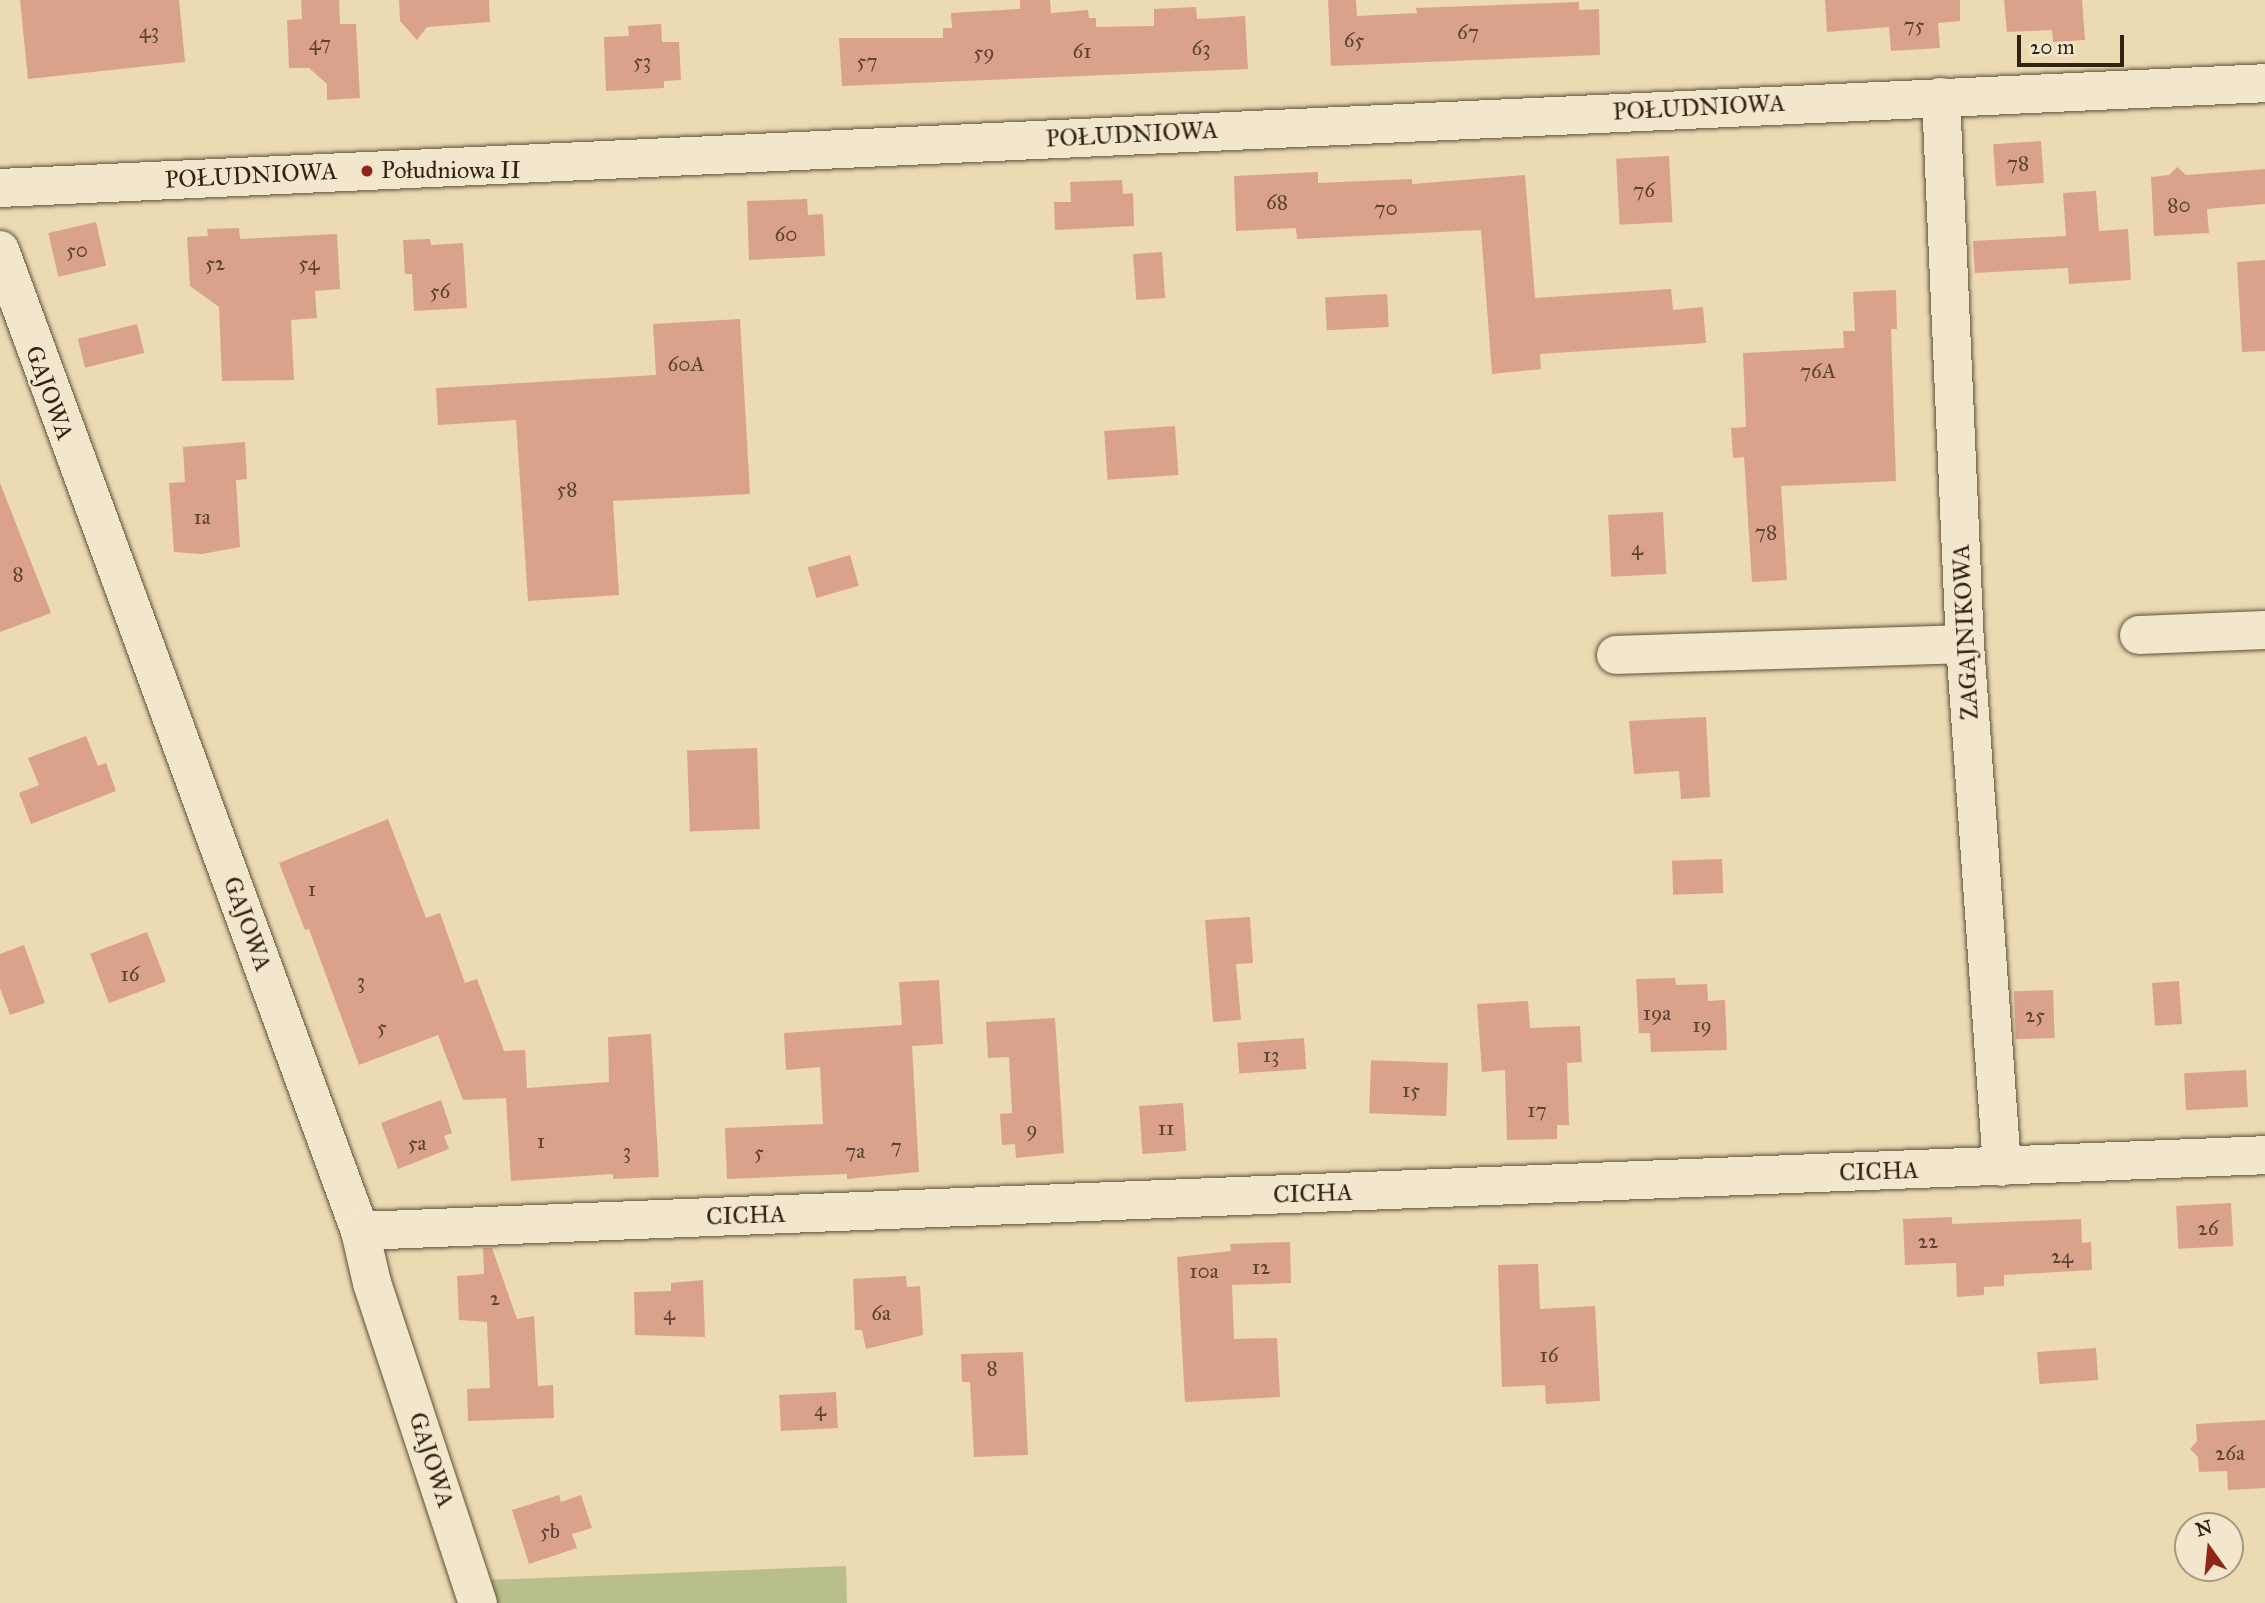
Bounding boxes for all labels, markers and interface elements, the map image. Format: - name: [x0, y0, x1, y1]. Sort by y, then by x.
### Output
- house number: 75: [1904, 12, 1924, 38]
- house number: 43: [139, 18, 159, 44]
- house number: 67: [1457, 19, 1479, 45]
- scale bar: [2020, 21, 2127, 65]
- house number: 65: [1344, 27, 1364, 53]
- house number: 47: [309, 30, 331, 56]
- text: 20 m: [2030, 34, 2075, 60]
- house number: 63: [1191, 35, 1211, 61]
- house number: 61: [1073, 38, 1091, 64]
- house number: 59: [973, 39, 995, 65]
- house number: 53: [633, 48, 651, 74]
- house number: 57: [857, 48, 877, 74]
- street label: POŁUDNIOWA: [1612, 89, 1786, 127]
- street label: POŁUDNIOWA: [1045, 116, 1219, 154]
- house number: 78: [2007, 150, 2029, 176]
- street label: POŁUDNIOWA: [164, 157, 338, 195]
- place label: Południowa II: [381, 157, 521, 185]
- marker: Południowa II: [359, 163, 375, 179]
- house number: 76: [1633, 177, 1655, 203]
- house number: 68: [1266, 189, 1288, 215]
- house number: 80: [2167, 192, 2191, 218]
- house number: 70: [1374, 195, 1398, 221]
- house number: 60: [775, 221, 797, 247]
- house number: 50: [66, 237, 88, 263]
- house number: 52: [205, 250, 225, 276]
- house number: 54: [299, 250, 319, 276]
- house number: 56: [430, 278, 450, 304]
- street label: GAJOWA: [19, 342, 79, 444]
- house number: 60A: [667, 351, 705, 377]
- house number: 76A: [1800, 358, 1836, 384]
- house number: 58: [557, 476, 577, 502]
- house number: 1a: [193, 504, 211, 530]
- house number: 78: [1755, 519, 1777, 545]
- house number: 4: [1631, 535, 1643, 561]
- street label: ZAGAJNIKOWA: [1947, 543, 1985, 721]
- house number: 8: [12, 561, 24, 587]
- street label: GAJOWA: [217, 873, 277, 975]
- house number: 1: [308, 876, 316, 902]
- house number: 16: [120, 961, 140, 987]
- house number: 3: [357, 968, 365, 994]
- house number: 19a: [1643, 1000, 1671, 1026]
- house number: 25: [2025, 1002, 2045, 1028]
- house number: 19: [1692, 1012, 1712, 1038]
- house number: 5: [377, 1014, 387, 1040]
- house number: 13: [1263, 1042, 1279, 1068]
- house number: 15: [1402, 1077, 1420, 1103]
- house number: 17: [1527, 1097, 1547, 1123]
- house number: 11: [1158, 1115, 1174, 1141]
- house number: 9: [1026, 1116, 1038, 1142]
- house number: 1: [537, 1128, 545, 1154]
- house number: 5a: [408, 1130, 426, 1156]
- house number: 7: [890, 1133, 902, 1159]
- house number: 3: [623, 1138, 631, 1164]
- house number: 7a: [845, 1138, 865, 1164]
- house number: 5: [754, 1139, 764, 1165]
- street label: CICHA: [1839, 1156, 1919, 1188]
- street label: CICHA: [1273, 1178, 1353, 1210]
- street label: CICHA: [706, 1200, 786, 1232]
- house number: 26: [2197, 1215, 2219, 1241]
- house number: 22: [1918, 1228, 1938, 1254]
- house number: 24: [2051, 1243, 2073, 1269]
- house number: 12: [1252, 1254, 1270, 1280]
- house number: 10a: [1189, 1258, 1219, 1284]
- house number: 2: [490, 1285, 500, 1311]
- house number: 4: [663, 1300, 675, 1326]
- house number: 6a: [871, 1300, 891, 1326]
- house number: 16: [1539, 1342, 1559, 1368]
- house number: 8: [986, 1355, 998, 1381]
- house number: 4: [814, 1396, 826, 1422]
- street label: GAJOWA: [402, 1409, 460, 1511]
- house number: 26a: [2215, 1440, 2245, 1466]
- north arrow: [2174, 1512, 2244, 1582]
- text: N: [2193, 1515, 2215, 1541]
- house number: 5b: [540, 1518, 560, 1544]

